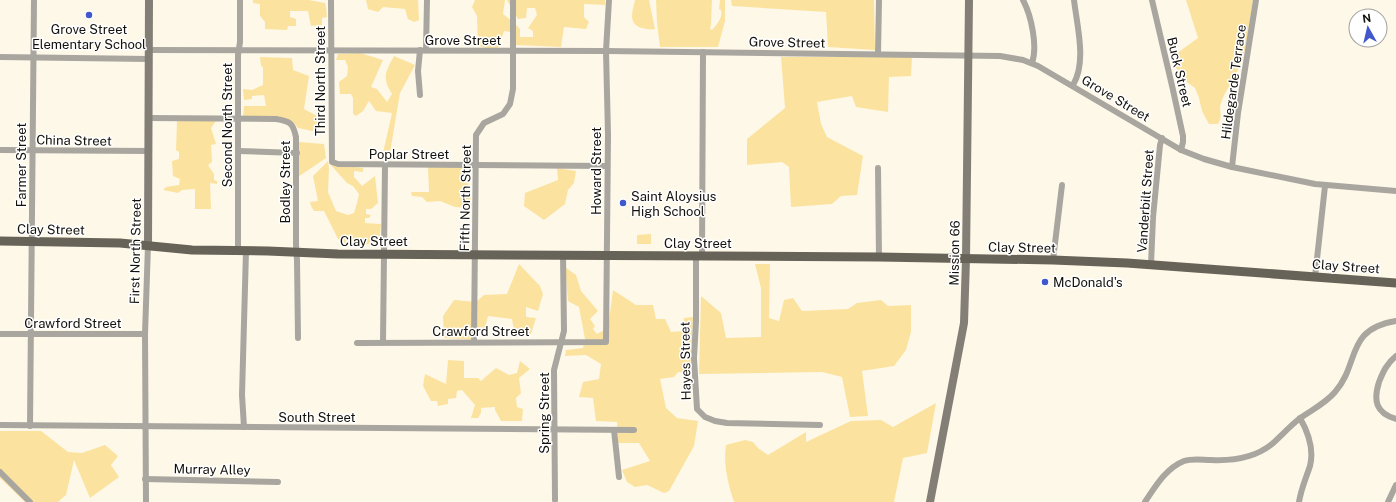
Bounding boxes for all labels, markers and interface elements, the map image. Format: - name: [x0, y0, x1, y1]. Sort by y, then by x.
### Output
- north arrow: [1348, 8, 1388, 48]
- marker: Grove Street Elementary School: [84, 10, 94, 20]
- text: N: [1362, 12, 1372, 25]
- place label: Grove Street Elementary School: [32, 22, 146, 52]
- street label: Hildegarde Terrace: [1218, 24, 1249, 140]
- street label: Third North Street: [313, 26, 328, 136]
- street label: Grove Street: [425, 33, 501, 48]
- street label: Grove Street: [749, 34, 825, 51]
- street label: Buck Street: [1164, 36, 1195, 109]
- street label: Second North Street: [220, 63, 235, 187]
- street label: Grove Street: [1079, 72, 1152, 125]
- street label: Farmer Street: [14, 123, 29, 207]
- street label: Howard Street: [589, 127, 604, 215]
- street label: China Street: [36, 132, 112, 149]
- street label: Bodley Street: [278, 141, 293, 223]
- street label: Fifth North Street: [457, 144, 474, 252]
- street label: Poplar Street: [369, 147, 449, 162]
- street label: Vanderbilt Street: [1134, 149, 1157, 253]
- place label: Saint Aloysius High School: [631, 189, 716, 219]
- street label: First North Street: [127, 198, 144, 304]
- marker: Saint Aloysius High School: [618, 198, 628, 208]
- street label: Mission 66: [946, 220, 963, 286]
- street label: Clay Street: [17, 221, 85, 238]
- street label: Clay Street: [340, 234, 408, 249]
- street label: Clay Street: [664, 236, 732, 251]
- street label: Clay Street: [988, 239, 1056, 256]
- street label: Clay Street: [1312, 257, 1380, 276]
- place label: McDonald's: [1053, 275, 1123, 290]
- marker: McDonald's: [1040, 277, 1050, 287]
- street label: Crawford Street: [24, 316, 122, 331]
- street label: Hayes Street: [677, 322, 694, 400]
- street label: Crawford Street: [432, 324, 530, 339]
- street label: Spring Street: [537, 372, 552, 454]
- street label: South Street: [278, 410, 356, 425]
- street label: Murray Alley: [173, 461, 251, 478]

